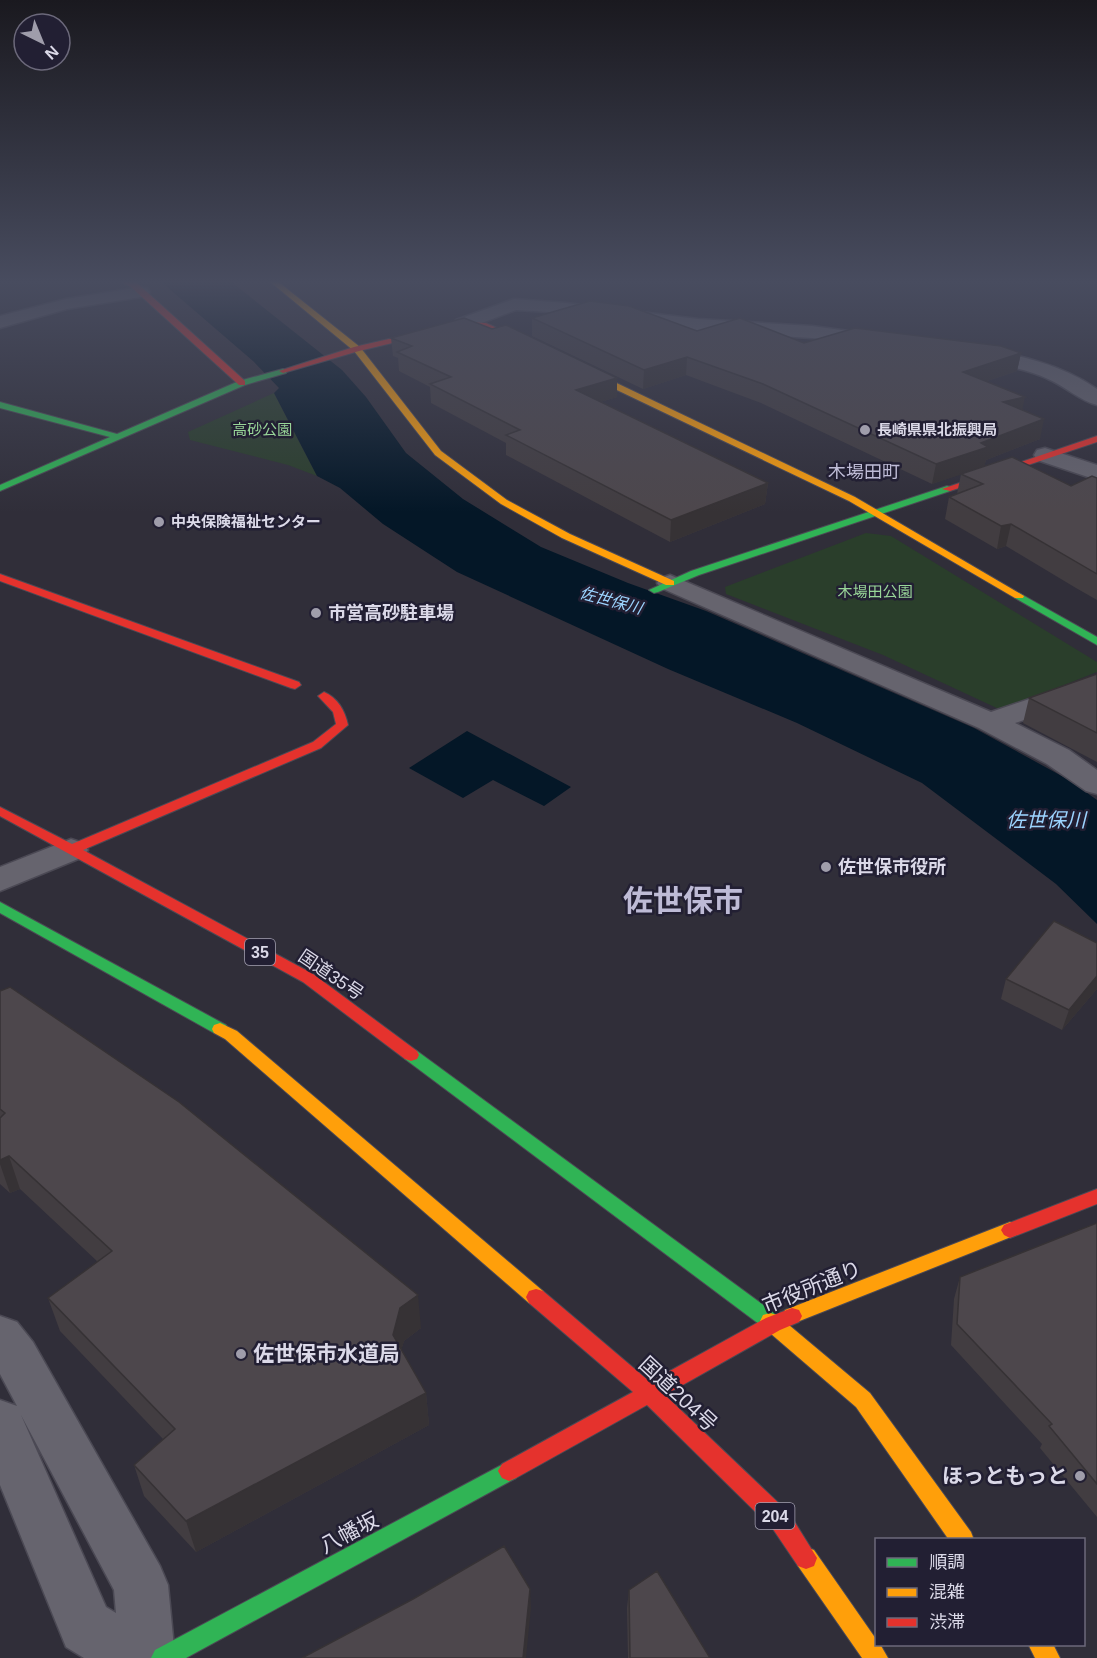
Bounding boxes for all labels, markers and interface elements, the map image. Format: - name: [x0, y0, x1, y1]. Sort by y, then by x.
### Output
- north arrow: [12, 12, 72, 72]
- text: N: [42, 42, 62, 63]
- park label: 高砂公園: [232, 421, 292, 438]
- place label: 長崎県県北振興局: [877, 421, 997, 438]
- marker: 長崎県県北振興局: [858, 423, 872, 437]
- district label: 木場田町: [828, 462, 900, 482]
- place label: 中央保険福祉センター: [171, 513, 321, 530]
- marker: 中央保険福祉センター: [152, 515, 166, 529]
- park label: 木場田公園: [837, 583, 913, 600]
- water label: 佐世保川: [578, 584, 646, 617]
- place label: 市営高砂駐車場: [328, 603, 454, 623]
- marker: 市営高砂駐車場: [309, 606, 323, 620]
- water label: 佐世保川: [1006, 809, 1088, 831]
- place label: 佐世保市役所: [838, 857, 946, 877]
- marker: 佐世保市役所: [819, 860, 833, 874]
- district label: 佐世保市: [623, 884, 743, 917]
- road number: 35: [245, 939, 275, 965]
- street label: 国道35号: [295, 946, 367, 1004]
- street label: 市役所通り: [759, 1256, 865, 1317]
- place label: 佐世保市水道局: [253, 1342, 400, 1365]
- marker: 佐世保市水道局: [234, 1347, 248, 1361]
- street label: 国道204号: [635, 1352, 722, 1435]
- place label: ほっともっと: [942, 1464, 1068, 1487]
- marker: ほっともっと: [1073, 1469, 1087, 1483]
- road number: 204: [756, 1503, 794, 1529]
- street label: 八幡坂: [316, 1508, 382, 1558]
- legend: [875, 1538, 1085, 1646]
- text: 順調: [929, 1552, 965, 1572]
- text: 混雑: [929, 1582, 965, 1602]
- text: 渋滞: [929, 1612, 965, 1632]

